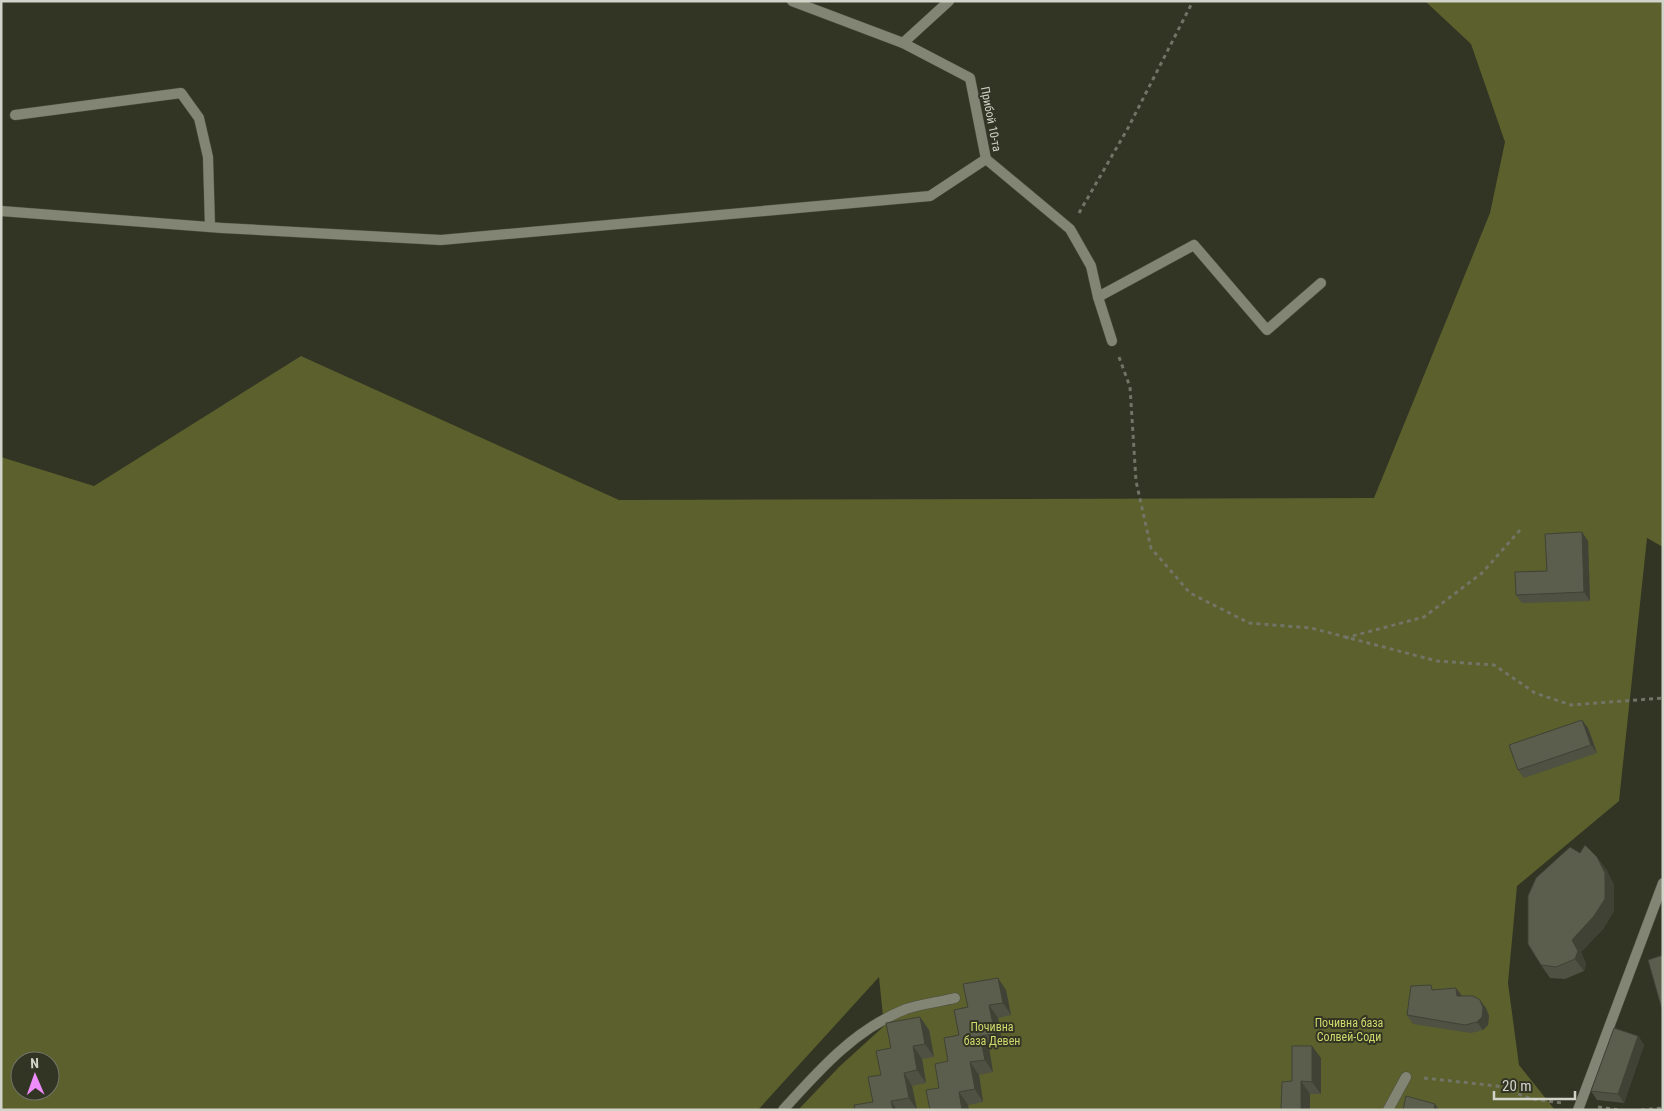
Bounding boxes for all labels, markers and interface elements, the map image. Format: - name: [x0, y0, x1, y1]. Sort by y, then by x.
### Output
- street label: Прибой 10-та: [978, 85, 1004, 153]
- park label: Почивна база Солвей-Соди: [1315, 1016, 1384, 1044]
- park label: Почивна база Девен: [964, 1020, 1020, 1048]
- north arrow: [10, 1051, 60, 1101]
- text: N: [30, 1055, 39, 1071]
- scale bar: [1494, 1068, 1575, 1100]
- text: 20 m: [1502, 1077, 1532, 1095]

